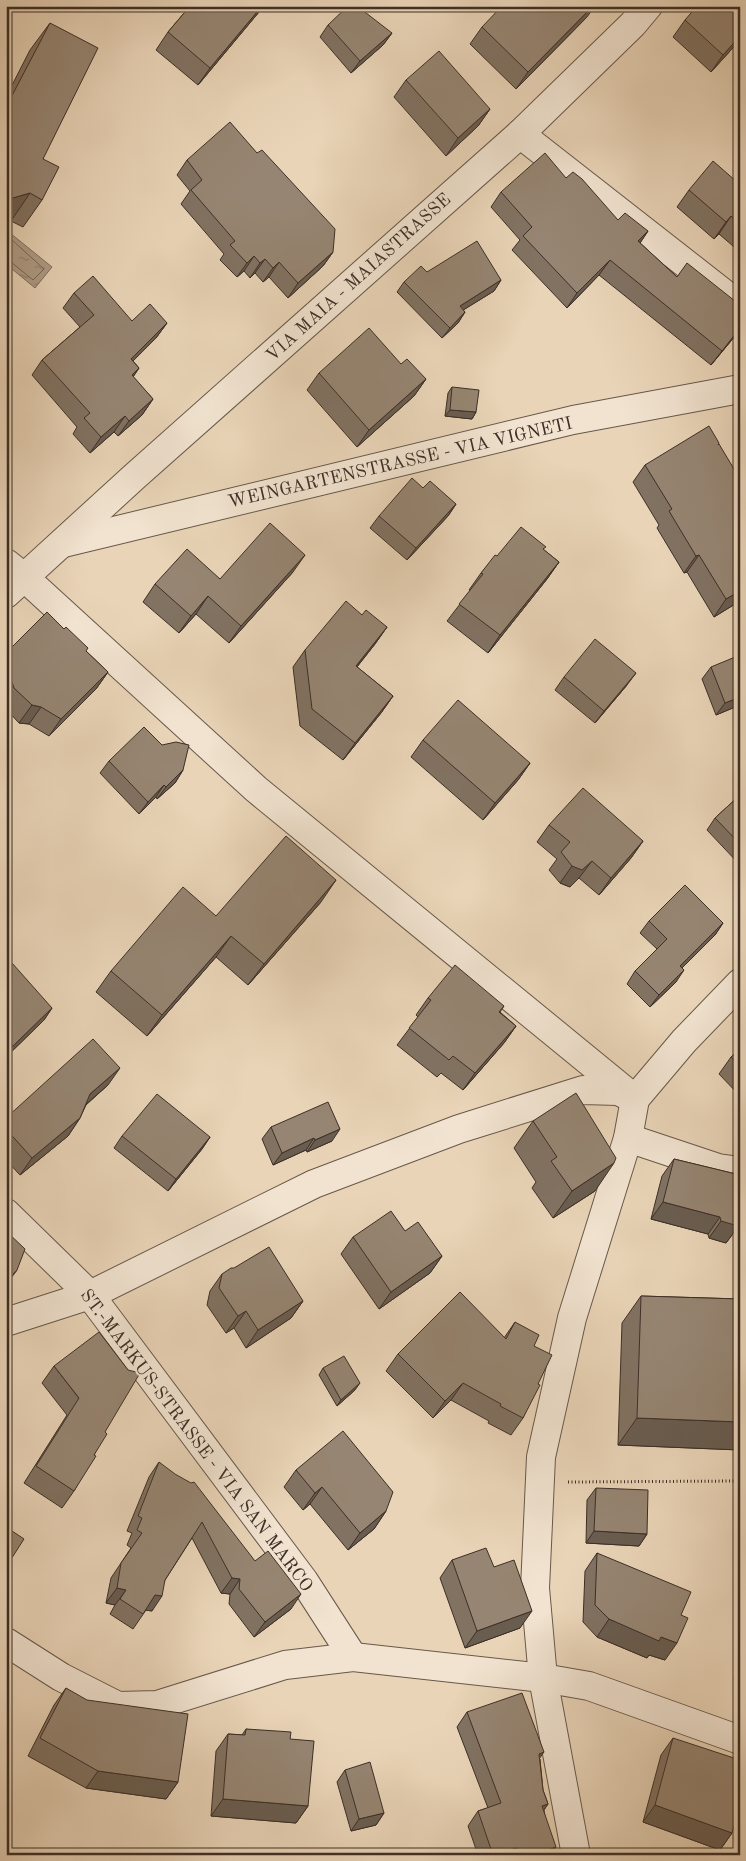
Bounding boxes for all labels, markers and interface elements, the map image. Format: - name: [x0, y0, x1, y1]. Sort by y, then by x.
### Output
- street label: VIA MAIA - MAIASTRASSE: [263, 190, 454, 365]
- street label: WEINGARTENSTRASSE - VIA VIGNETI: [226, 415, 574, 511]
- street label: ST.-MARKUS-STRASSE - VIA SAN MARCO: [77, 1286, 316, 1595]

